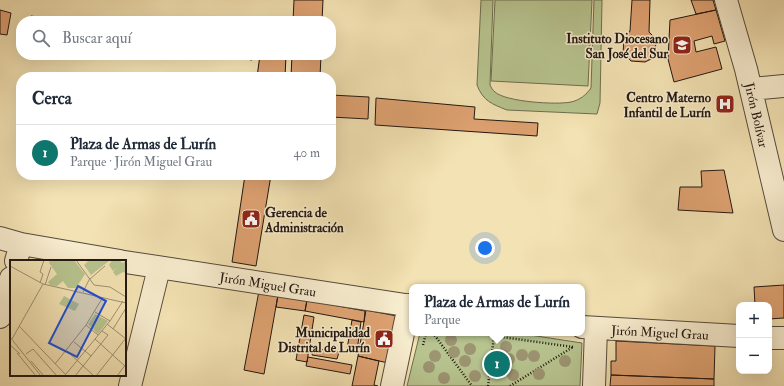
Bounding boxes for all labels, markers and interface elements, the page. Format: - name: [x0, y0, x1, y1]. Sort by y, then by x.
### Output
- search box: [16, 16, 336, 60]
- icon: search: [30, 27, 52, 49]
- text: Buscar aquí: [62, 29, 131, 48]
- place label: Instituto Diocesano San José del Sur: [566, 31, 669, 63]
- school or university icon: Instituto Diocesano San José del Sur: [671, 34, 693, 56]
- street label: Jirón Bolívar: [741, 80, 771, 149]
- text: Cerca: [32, 88, 72, 109]
- place label: Centro Materno Infantil de Lurín: [623, 90, 712, 121]
- hospital icon: Centro Materno Infantil de Lurín: [714, 93, 736, 115]
- text: Plaza de Armas de Lurín: [70, 135, 216, 154]
- text: 1: [43, 145, 47, 161]
- text: 40 m: [294, 145, 320, 161]
- text: Parque · Jirón Miguel Grau: [70, 154, 212, 170]
- place label: Gerencia de Administración: [264, 205, 344, 236]
- public building icon: Gerencia de Administración: [240, 208, 262, 230]
- your location: [475, 238, 495, 258]
- inset map: [10, 260, 126, 376]
- street label: Jirón Miguel Grau: [217, 269, 318, 301]
- popup: [409, 284, 585, 336]
- text: Plaza de Armas de Lurín: [424, 293, 570, 312]
- map controls: [736, 302, 772, 374]
- button: +: [736, 302, 772, 338]
- text: Parque: [424, 312, 460, 328]
- street label: Jirón Miguel Grau: [610, 322, 709, 344]
- place label: Municipalidad Distrital de Lurín: [278, 325, 371, 356]
- public building icon: Municipalidad Distrital de Lurín: [373, 328, 395, 350]
- button: −: [736, 338, 772, 374]
- pin: 1: [484, 349, 510, 379]

